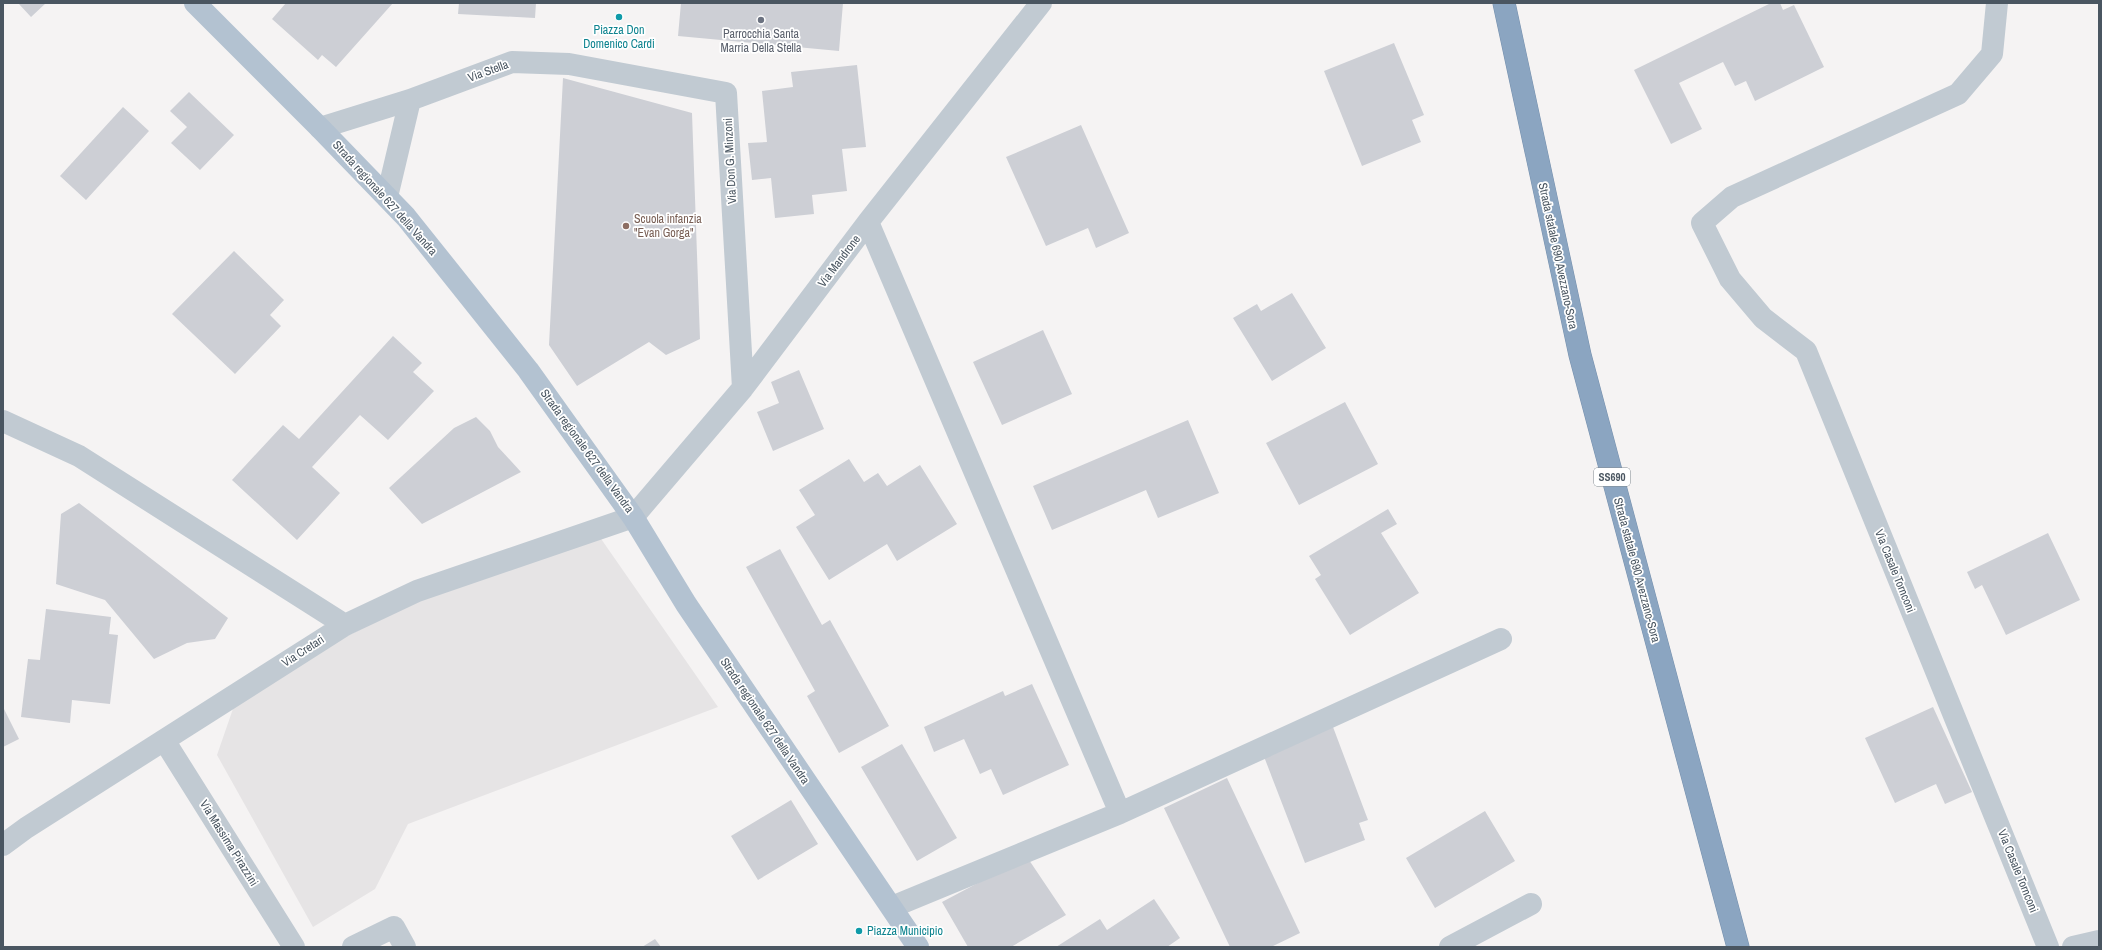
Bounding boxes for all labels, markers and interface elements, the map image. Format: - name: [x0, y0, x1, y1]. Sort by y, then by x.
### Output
- marker: Piazza Don Domenico Cardi: [614, 12, 624, 22]
- marker: Parrocchia Santa Marria Della Stella: [756, 15, 766, 25]
- place label: Piazza Don Domenico Cardi: [583, 22, 655, 52]
- place label: Parrocchia Santa Marria Della Stella: [721, 26, 802, 56]
- street label: Via Stella: [466, 56, 511, 86]
- street label: Via Don G. Minzoni: [720, 118, 740, 204]
- street label: Strada regionale 627 della Vandra: [329, 137, 441, 259]
- street label: Strada statale 690 Avezzano-Sora: [1535, 181, 1581, 331]
- place label: Scuola infanzia "Evan Gorga": [634, 211, 702, 241]
- marker: Scuola infanzia "Evan Gorga": [621, 221, 631, 231]
- street label: Via Mandrone: [814, 232, 864, 290]
- street label: Strada regionale 627 della Vandra: [537, 386, 638, 516]
- road number: SS690: [1594, 468, 1630, 486]
- street label: Strada statale 690 Avezzano-Sora: [1610, 496, 1664, 645]
- street label: Via Casale Tornconi: [1871, 527, 1919, 615]
- street label: Via Cretari: [279, 631, 327, 671]
- street label: Strada regionale 627 della Vandra: [717, 655, 814, 788]
- street label: Via Massima Pirazzini: [196, 797, 262, 889]
- street label: Via Casale Tornconi: [1994, 827, 2042, 915]
- place label: Piazza Municipio: [867, 923, 943, 939]
- marker: Piazza Municipio: [854, 926, 864, 936]

